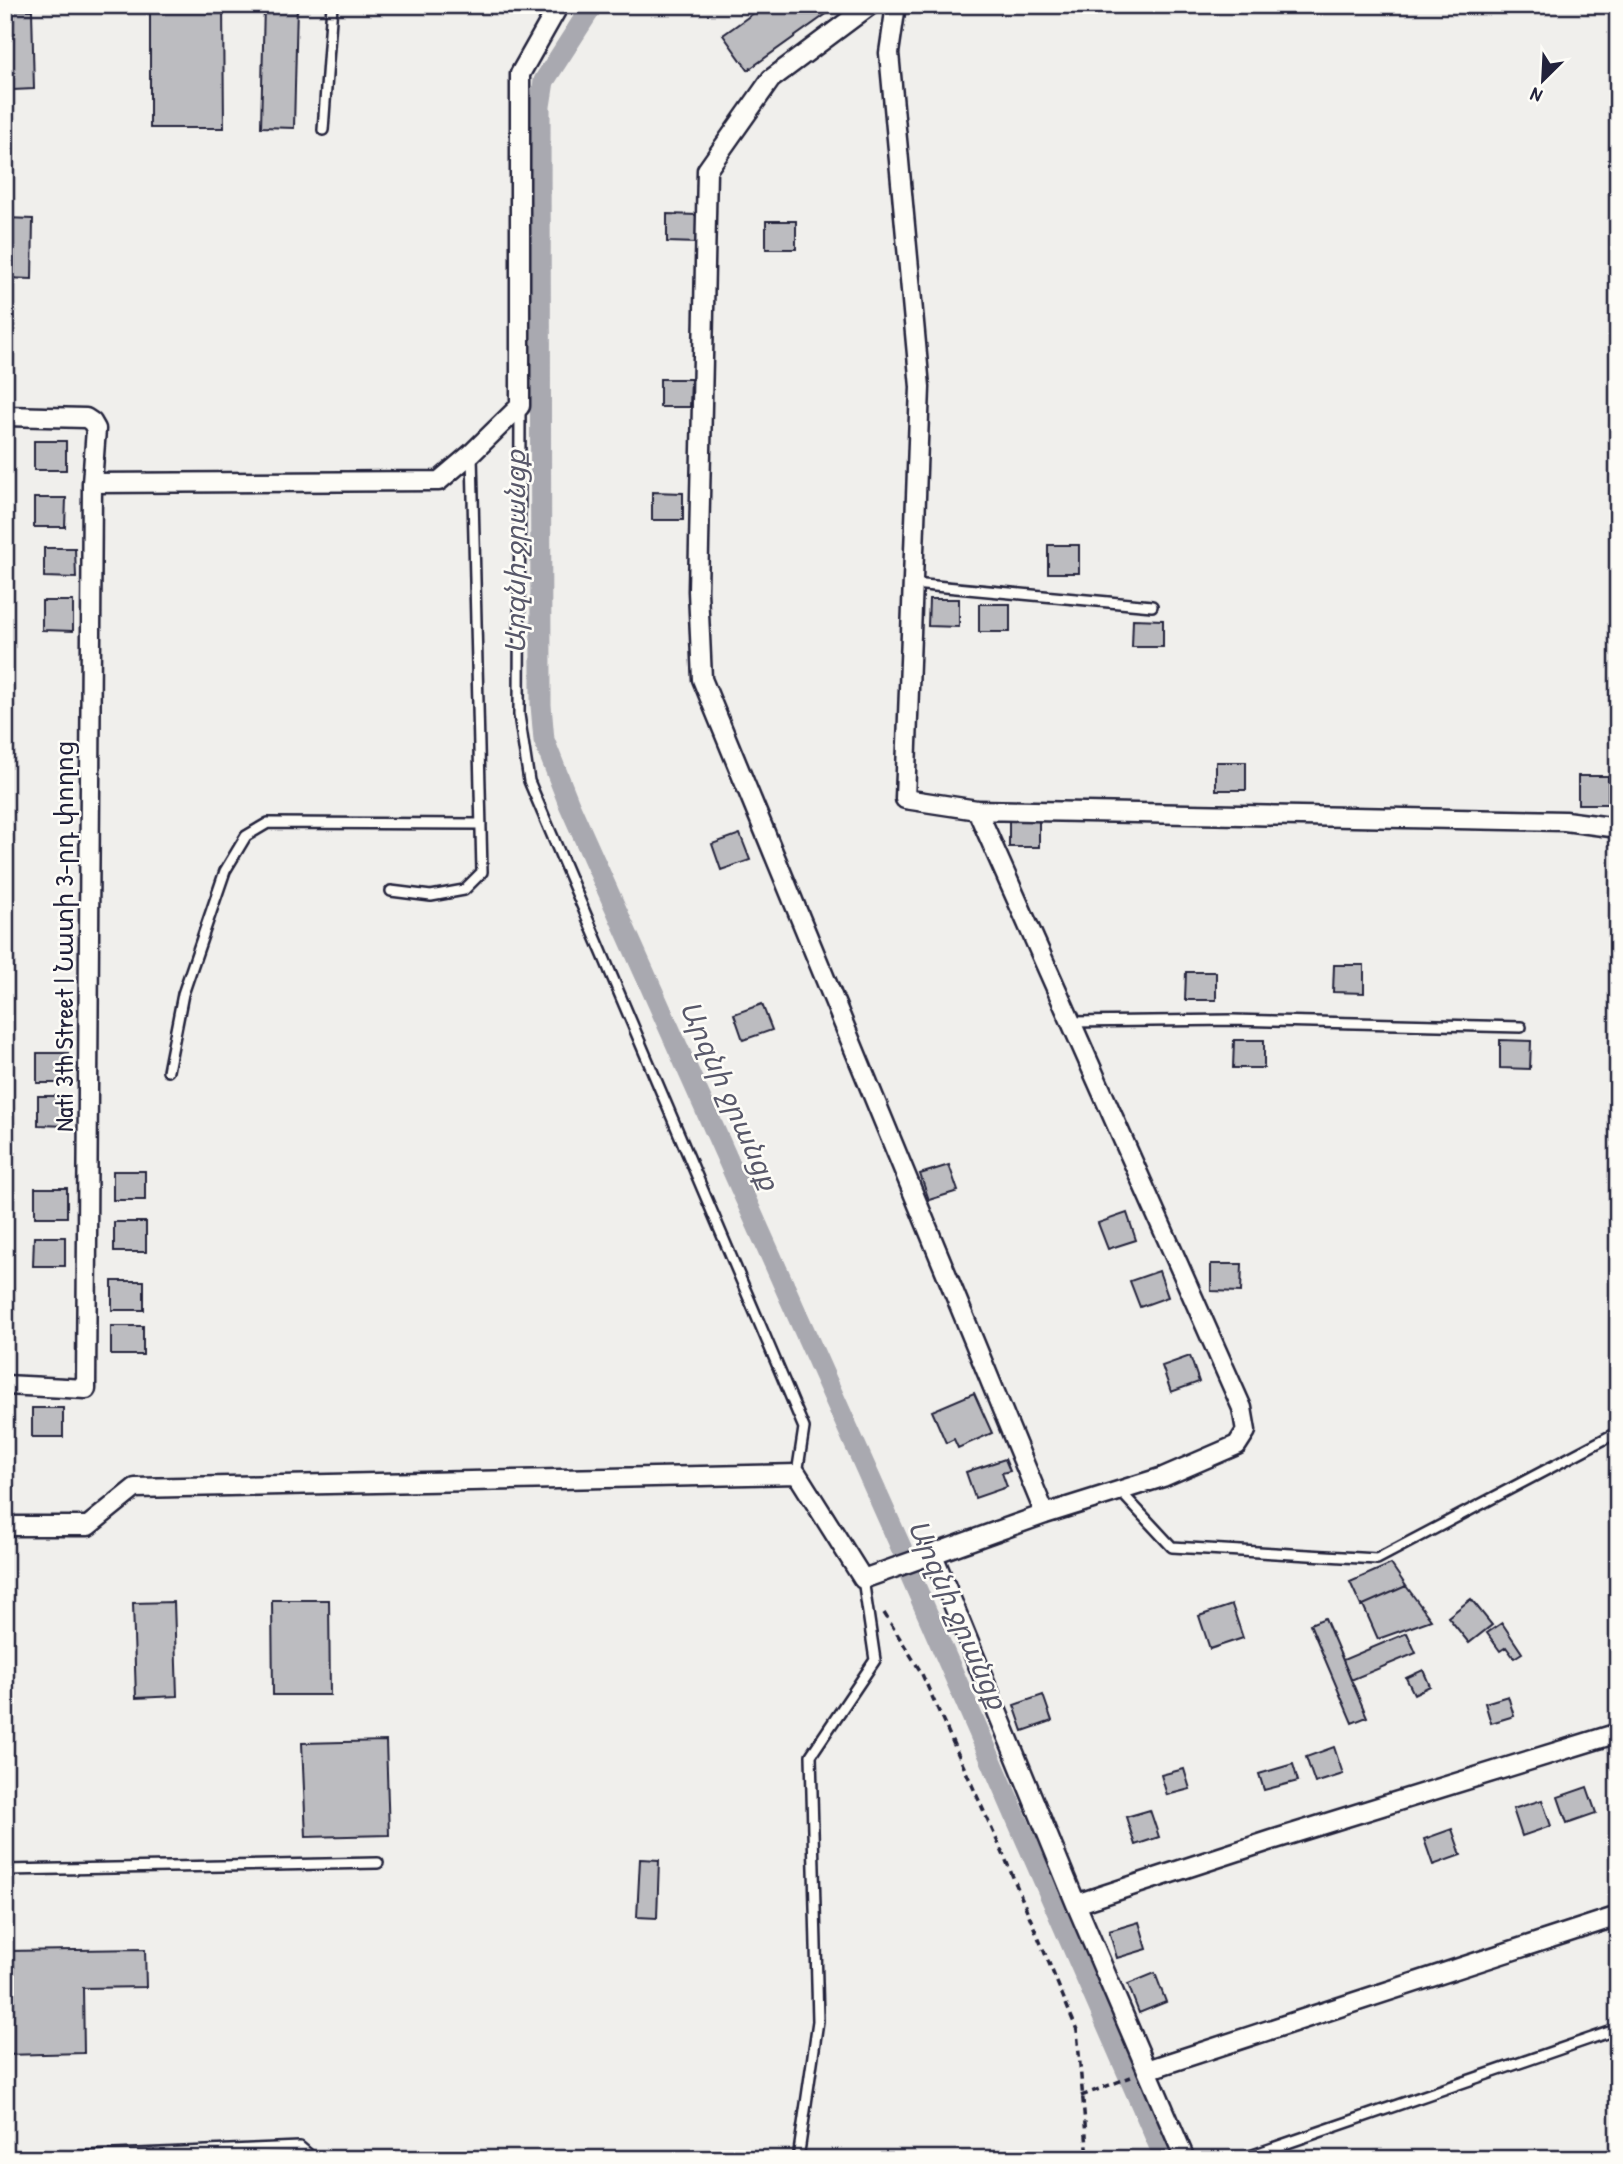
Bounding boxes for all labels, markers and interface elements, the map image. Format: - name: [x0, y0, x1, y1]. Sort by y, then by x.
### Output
- north arrow: [1508, 46, 1578, 116]
- text: N: [1526, 82, 1546, 109]
- water label: Արզնի ջրանցք: [496, 449, 534, 654]
- street label: Nati 3th Street | Նատի 3-րդ փողոց: [46, 740, 81, 1132]
- water label: Արզնի ջրանցք: [671, 994, 789, 1197]
- water label: Արզնի ջրանցք: [899, 1513, 1017, 1716]

